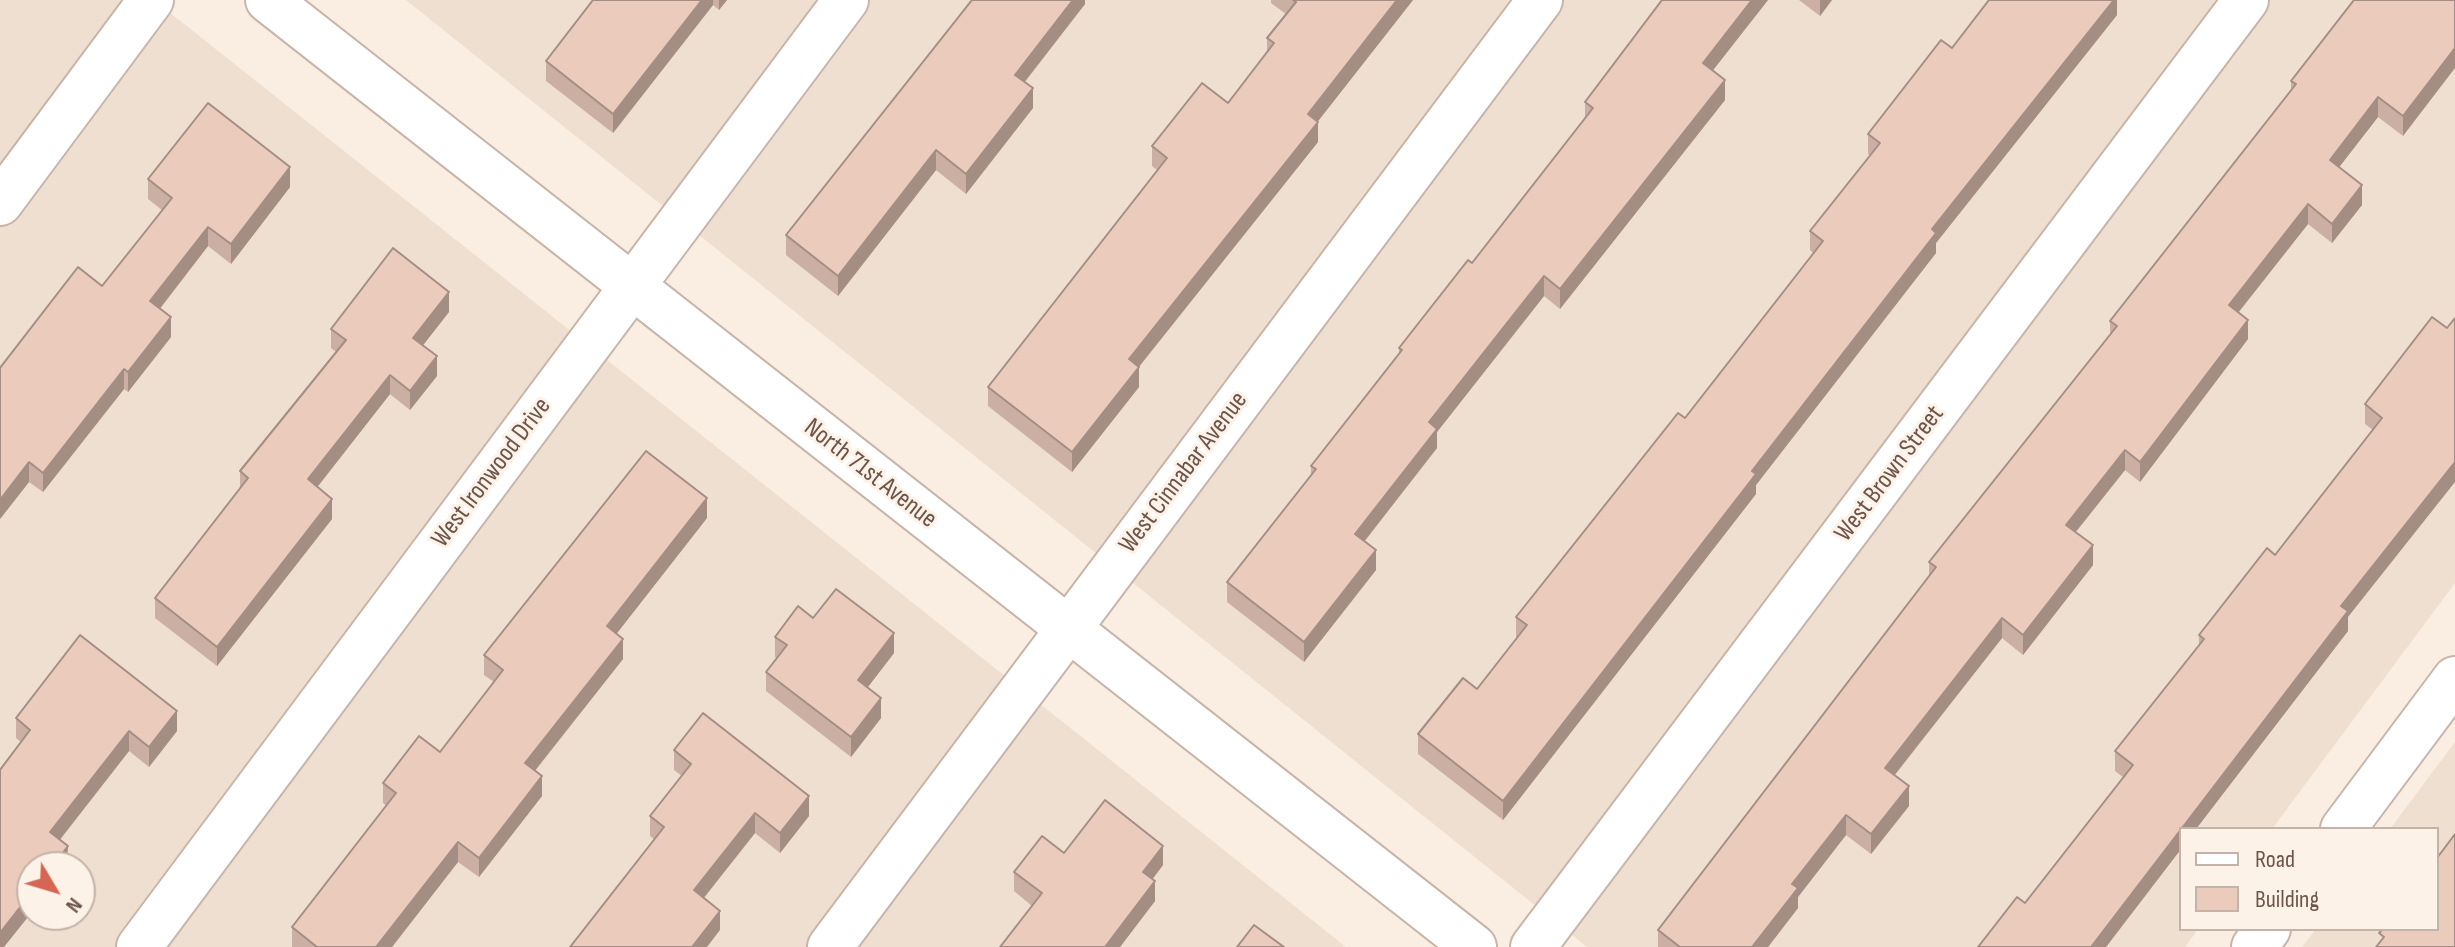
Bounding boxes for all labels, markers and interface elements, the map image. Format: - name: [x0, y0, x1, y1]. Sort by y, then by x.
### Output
- street label: West Cinnabar Avenue: [1113, 386, 1255, 560]
- street label: West Ironwood Drive: [426, 392, 558, 554]
- street label: West Brown Street: [1829, 400, 1951, 548]
- street label: North 71st Avenue: [798, 413, 942, 535]
- legend: [2179, 827, 2439, 931]
- text: Road: [2255, 845, 2295, 874]
- north arrow: [16, 851, 96, 931]
- text: Building: [2255, 885, 2319, 914]
- text: N: [59, 892, 88, 918]

